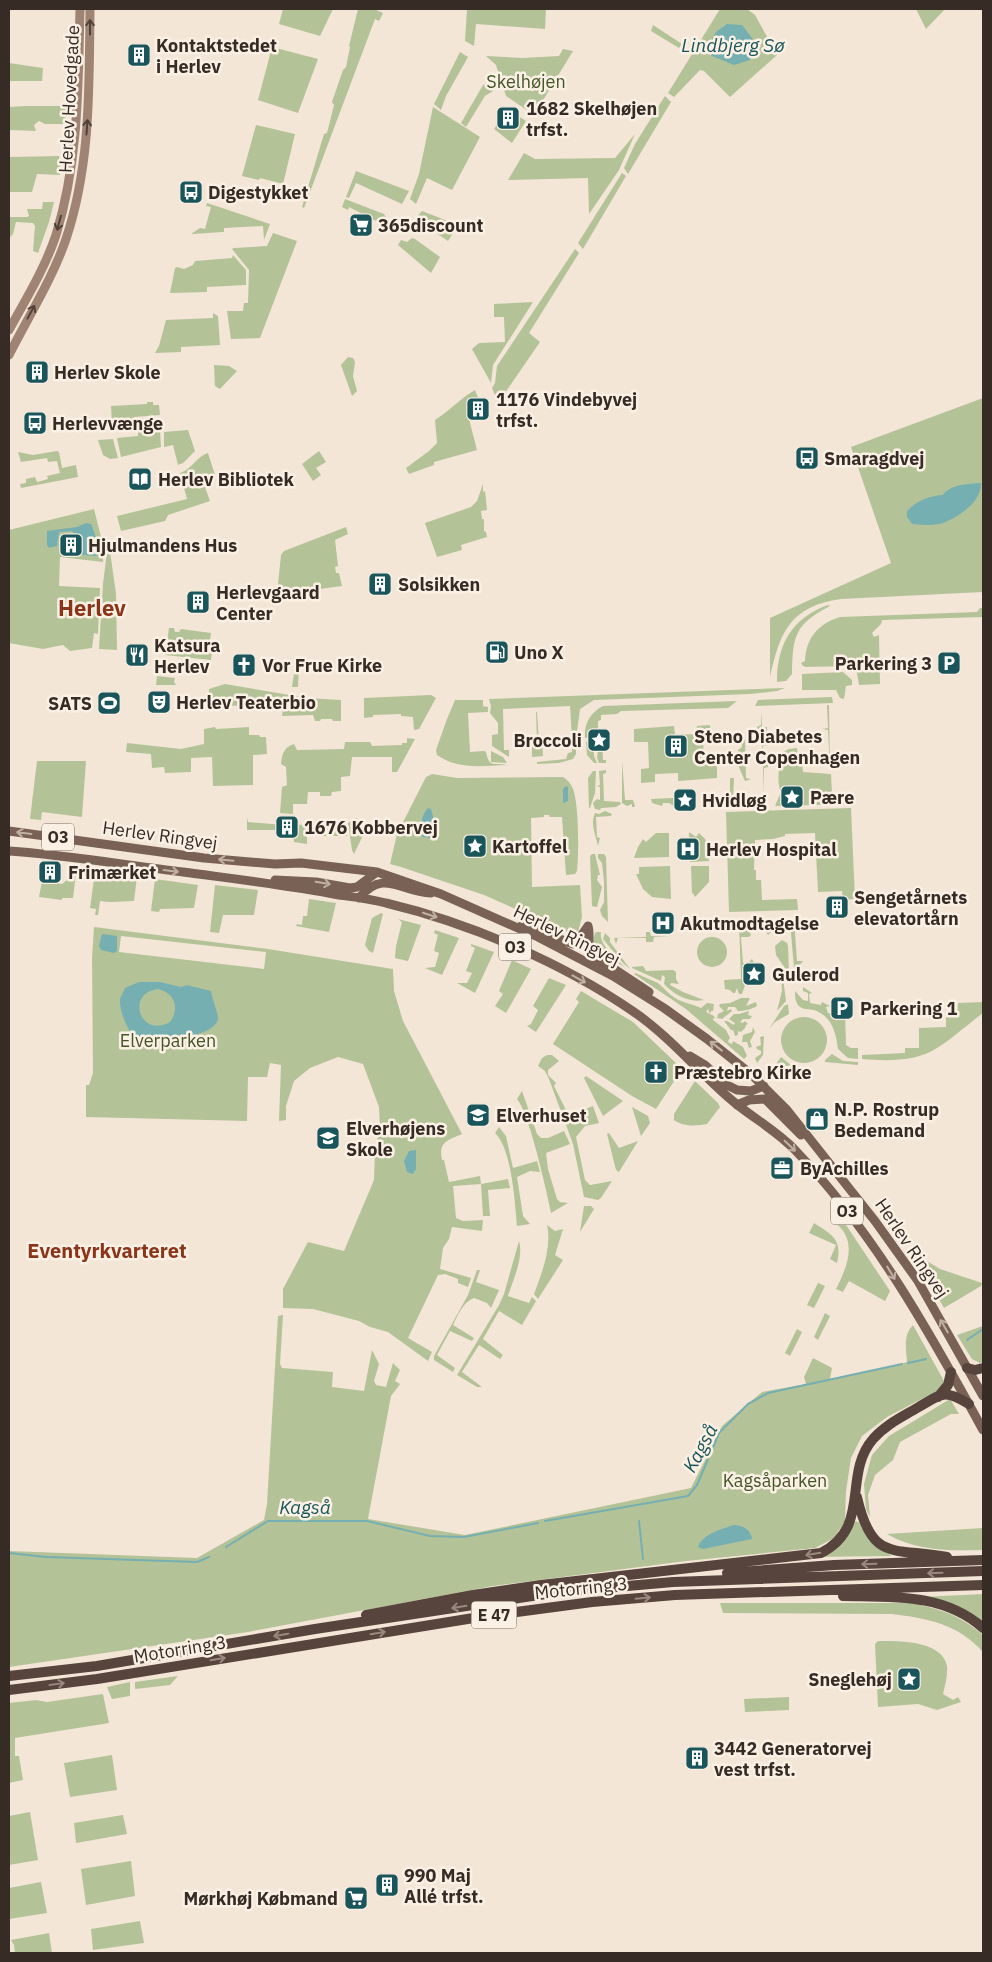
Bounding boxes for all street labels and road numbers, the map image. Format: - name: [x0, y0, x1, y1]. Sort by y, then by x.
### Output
- street label: Herlev Hovedgade: [54, 24, 84, 174]
- street label: Herlev Ringvej: [101, 816, 219, 854]
- road number: O3: [42, 824, 74, 850]
- street label: Herlev Ringvej: [510, 899, 624, 971]
- road number: O3: [499, 934, 531, 960]
- street label: Herlev Ringvej: [870, 1194, 954, 1302]
- road number: O3: [831, 1198, 863, 1224]
- street label: Motorring 3: [533, 1572, 629, 1604]
- road number: E 47: [472, 1602, 516, 1628]
- street label: Motorring 3: [132, 1630, 228, 1668]

